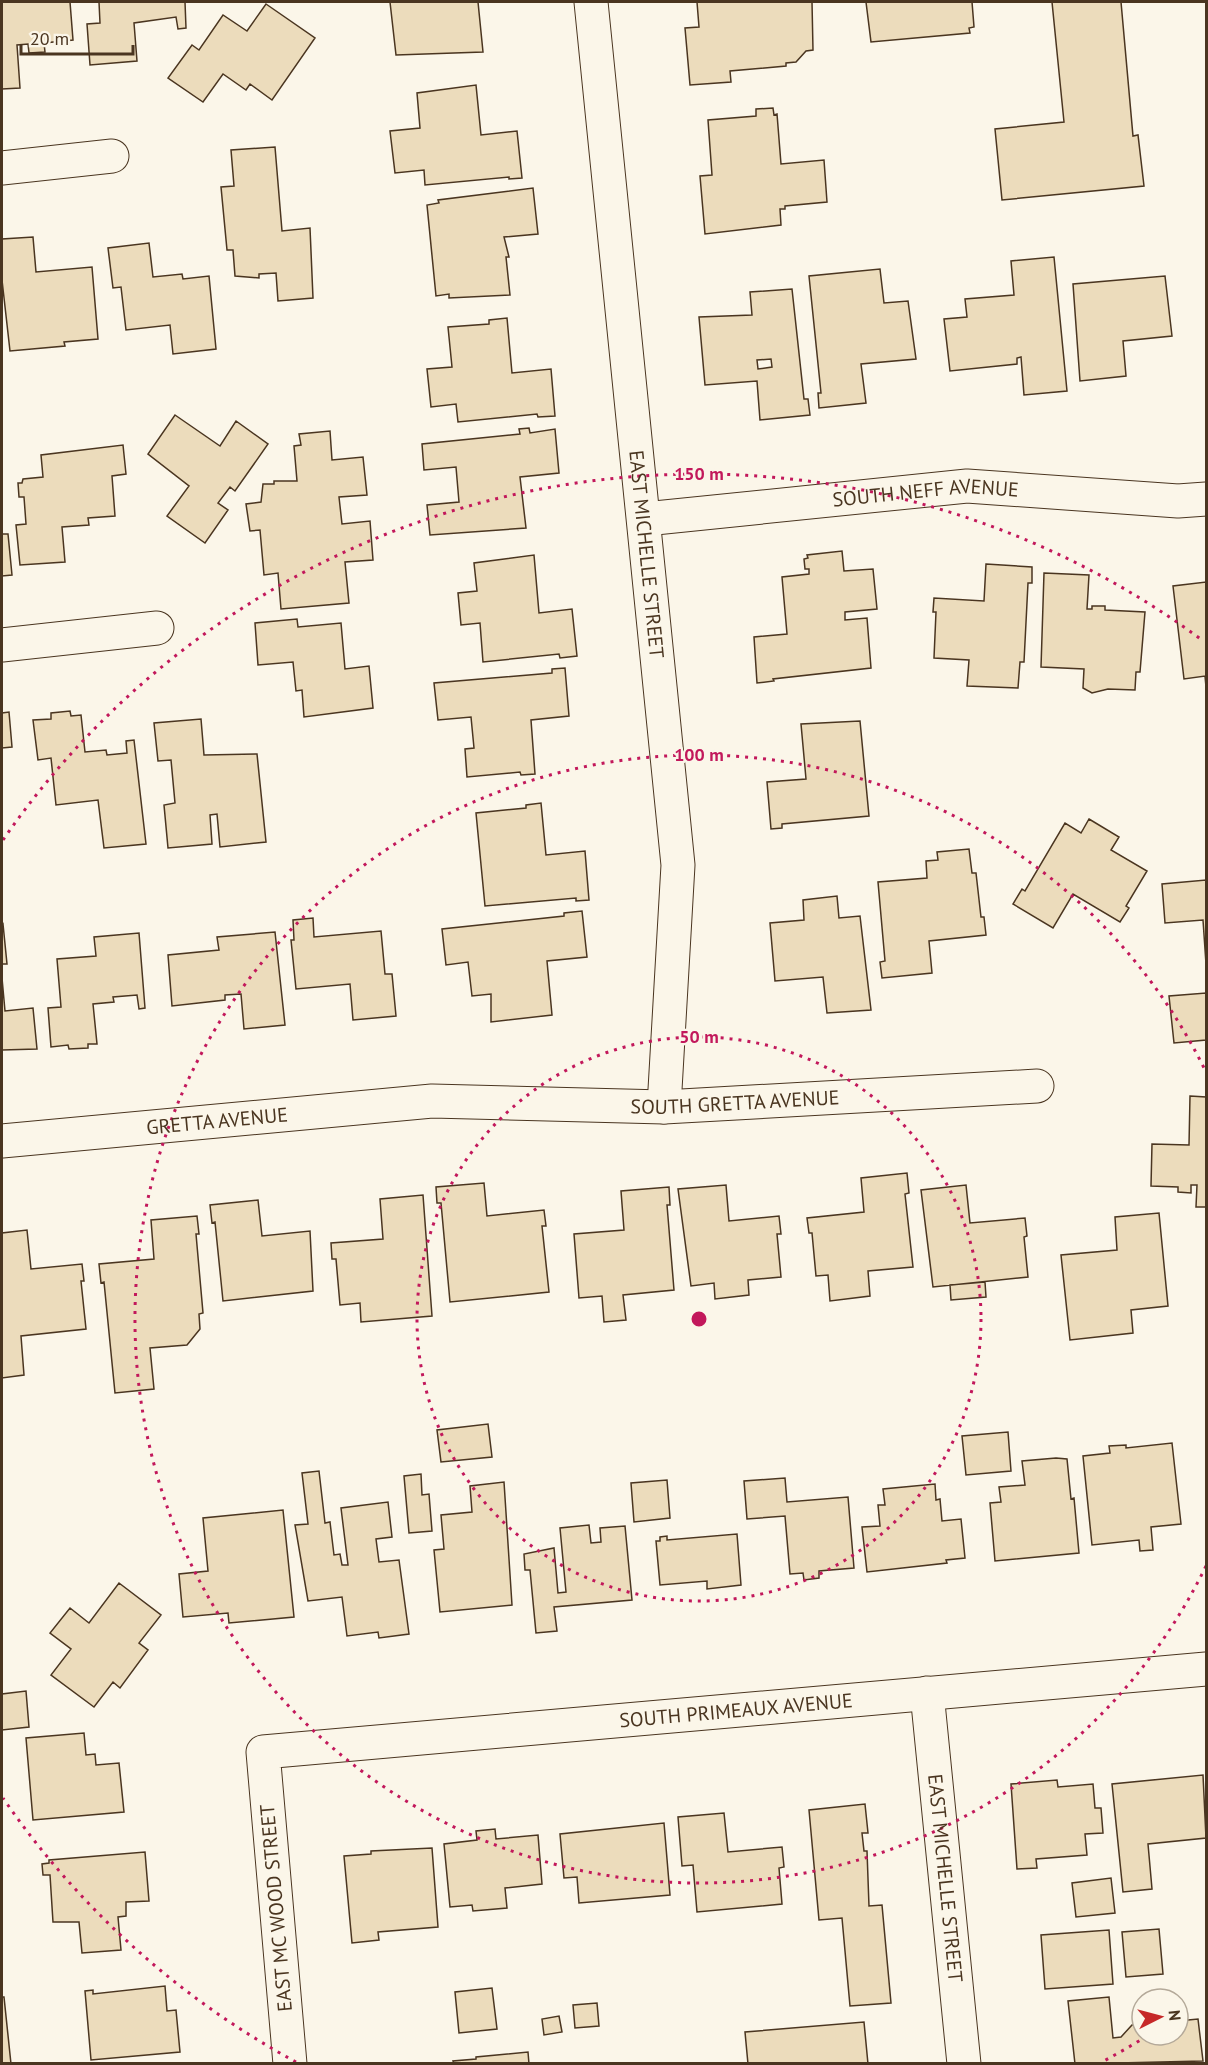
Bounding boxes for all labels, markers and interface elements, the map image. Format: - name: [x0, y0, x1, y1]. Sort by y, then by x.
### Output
- scale bar: [21, 18, 134, 56]
- text: 20 m: [30, 27, 69, 50]
- street label: EAST MICHELLE STREET: [623, 449, 670, 659]
- text: 150 m: [674, 462, 724, 485]
- street label: SOUTH NEFF AVENUE: [831, 473, 1020, 513]
- text: 100 m: [674, 743, 724, 766]
- text: 50 m: [679, 1025, 719, 1048]
- street label: SOUTH GRETTA AVENUE: [630, 1084, 840, 1120]
- street label: GRETTA AVENUE: [145, 1101, 289, 1141]
- centre of rings: [689, 1309, 709, 1329]
- street label: SOUTH PRIMEAUX AVENUE: [618, 1687, 854, 1734]
- street label: EAST MICHELLE STREET: [922, 1773, 969, 1983]
- street label: EAST MC WOOD STREET: [254, 1803, 298, 2013]
- north arrow: [1130, 1987, 1190, 2047]
- text: N: [1164, 2009, 1185, 2022]

